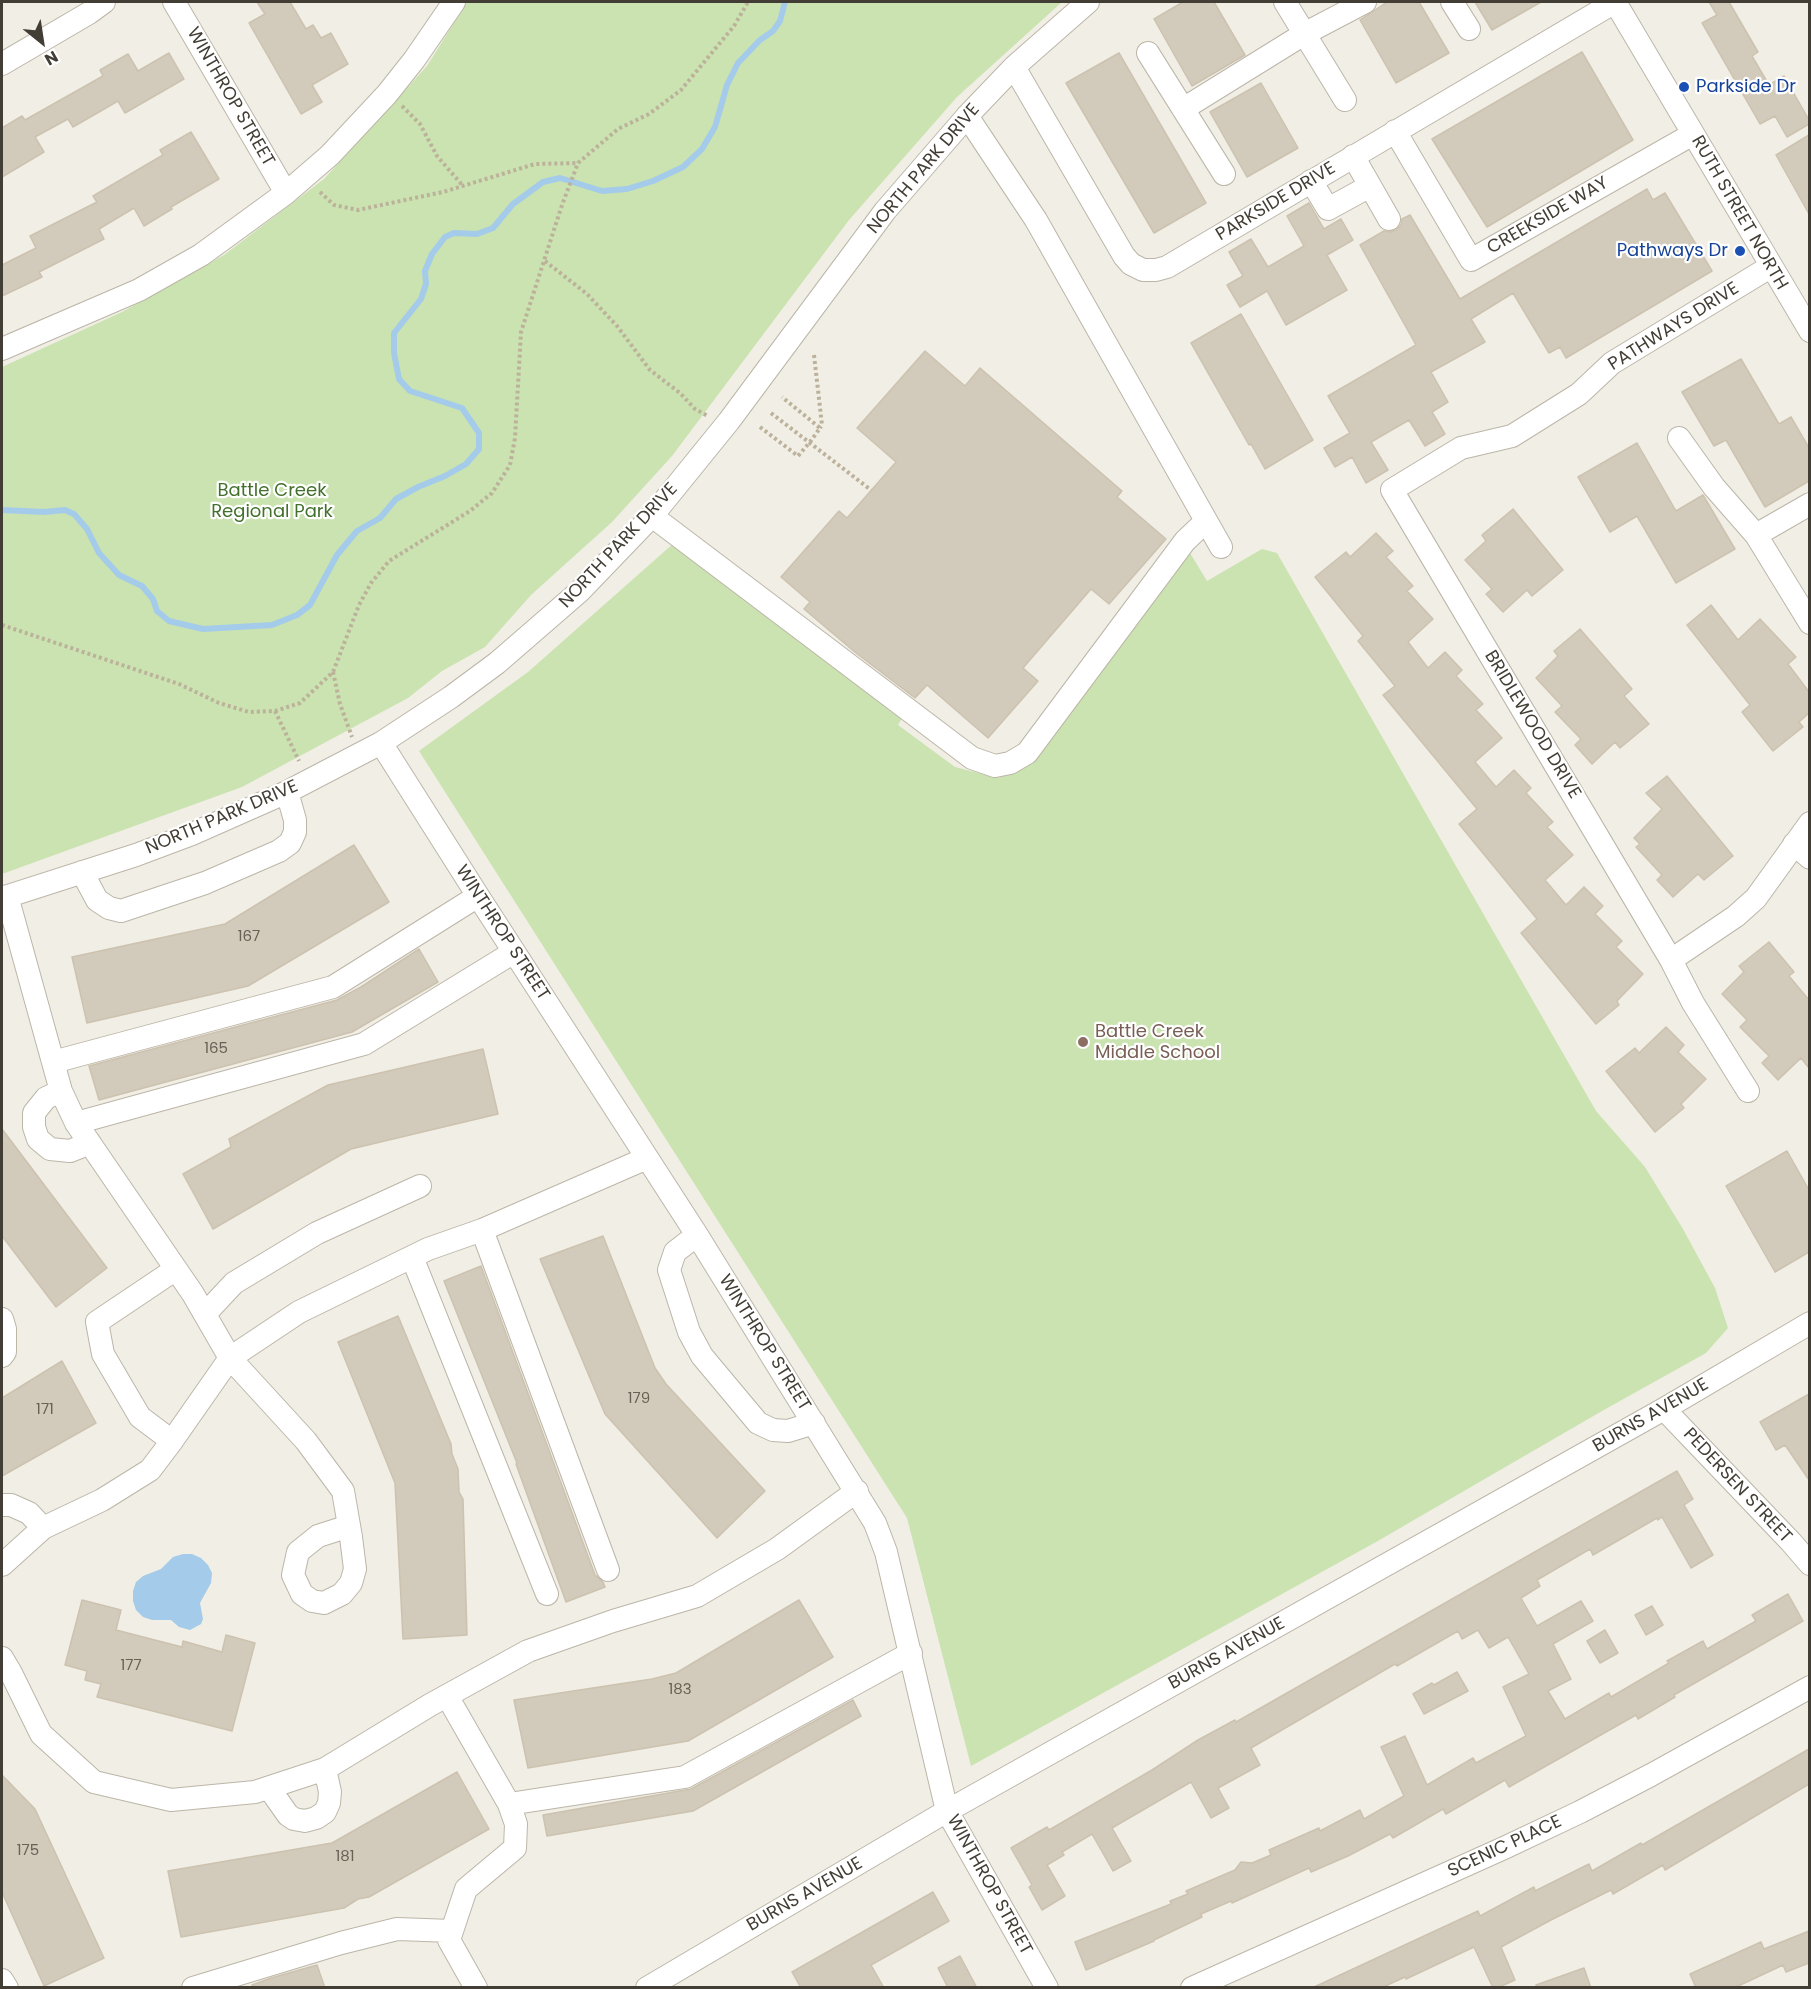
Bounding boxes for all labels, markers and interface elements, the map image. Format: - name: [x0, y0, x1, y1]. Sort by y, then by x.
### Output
- north arrow: [12, 12, 72, 72]
- street label: WINTHROP STREET: [181, 24, 279, 170]
- text: N: [40, 45, 62, 71]
- place label: Parkside Dr: [1696, 76, 1796, 98]
- marker: Parkside Dr: [1677, 80, 1691, 94]
- street label: NORTH PARK DRIVE: [863, 99, 985, 239]
- street label: RUTH STREET NORTH: [1686, 132, 1792, 294]
- street label: PARKSIDE DRIVE: [1212, 158, 1340, 246]
- street label: CREEKSIDE WAY: [1484, 173, 1612, 259]
- place label: Pathways Dr: [1617, 240, 1728, 262]
- marker: Pathways Dr: [1733, 244, 1747, 258]
- street label: PATHWAYS DRIVE: [1605, 278, 1743, 376]
- street label: NORTH PARK DRIVE: [555, 479, 683, 613]
- park label: Battle Creek Regional Park: [211, 480, 333, 522]
- street label: BRIDLEWOOD DRIVE: [1479, 647, 1585, 803]
- street label: NORTH PARK DRIVE: [143, 776, 301, 860]
- street label: WINTHROP STREET: [450, 861, 554, 1005]
- house number: 167: [238, 928, 260, 946]
- place label: Battle Creek Middle School: [1095, 1021, 1220, 1064]
- marker: Battle Creek Middle School: [1076, 1035, 1090, 1049]
- house number: 165: [204, 1040, 228, 1058]
- street label: WINTHROP STREET: [713, 1271, 815, 1415]
- street label: BURNS AVENUE: [1589, 1374, 1713, 1458]
- house number: 179: [628, 1390, 650, 1408]
- house number: 171: [36, 1401, 54, 1419]
- street label: PEDERSEN STREET: [1678, 1424, 1796, 1548]
- street label: BURNS AVENUE: [1165, 1613, 1289, 1695]
- house number: 177: [120, 1657, 142, 1675]
- house number: 183: [668, 1681, 692, 1699]
- street label: WINTHROP STREET: [942, 1811, 1036, 1959]
- street label: SCENIC PLACE: [1445, 1811, 1565, 1883]
- house number: 175: [17, 1842, 39, 1860]
- house number: 181: [335, 1848, 355, 1866]
- street label: BURNS AVENUE: [743, 1853, 867, 1937]

